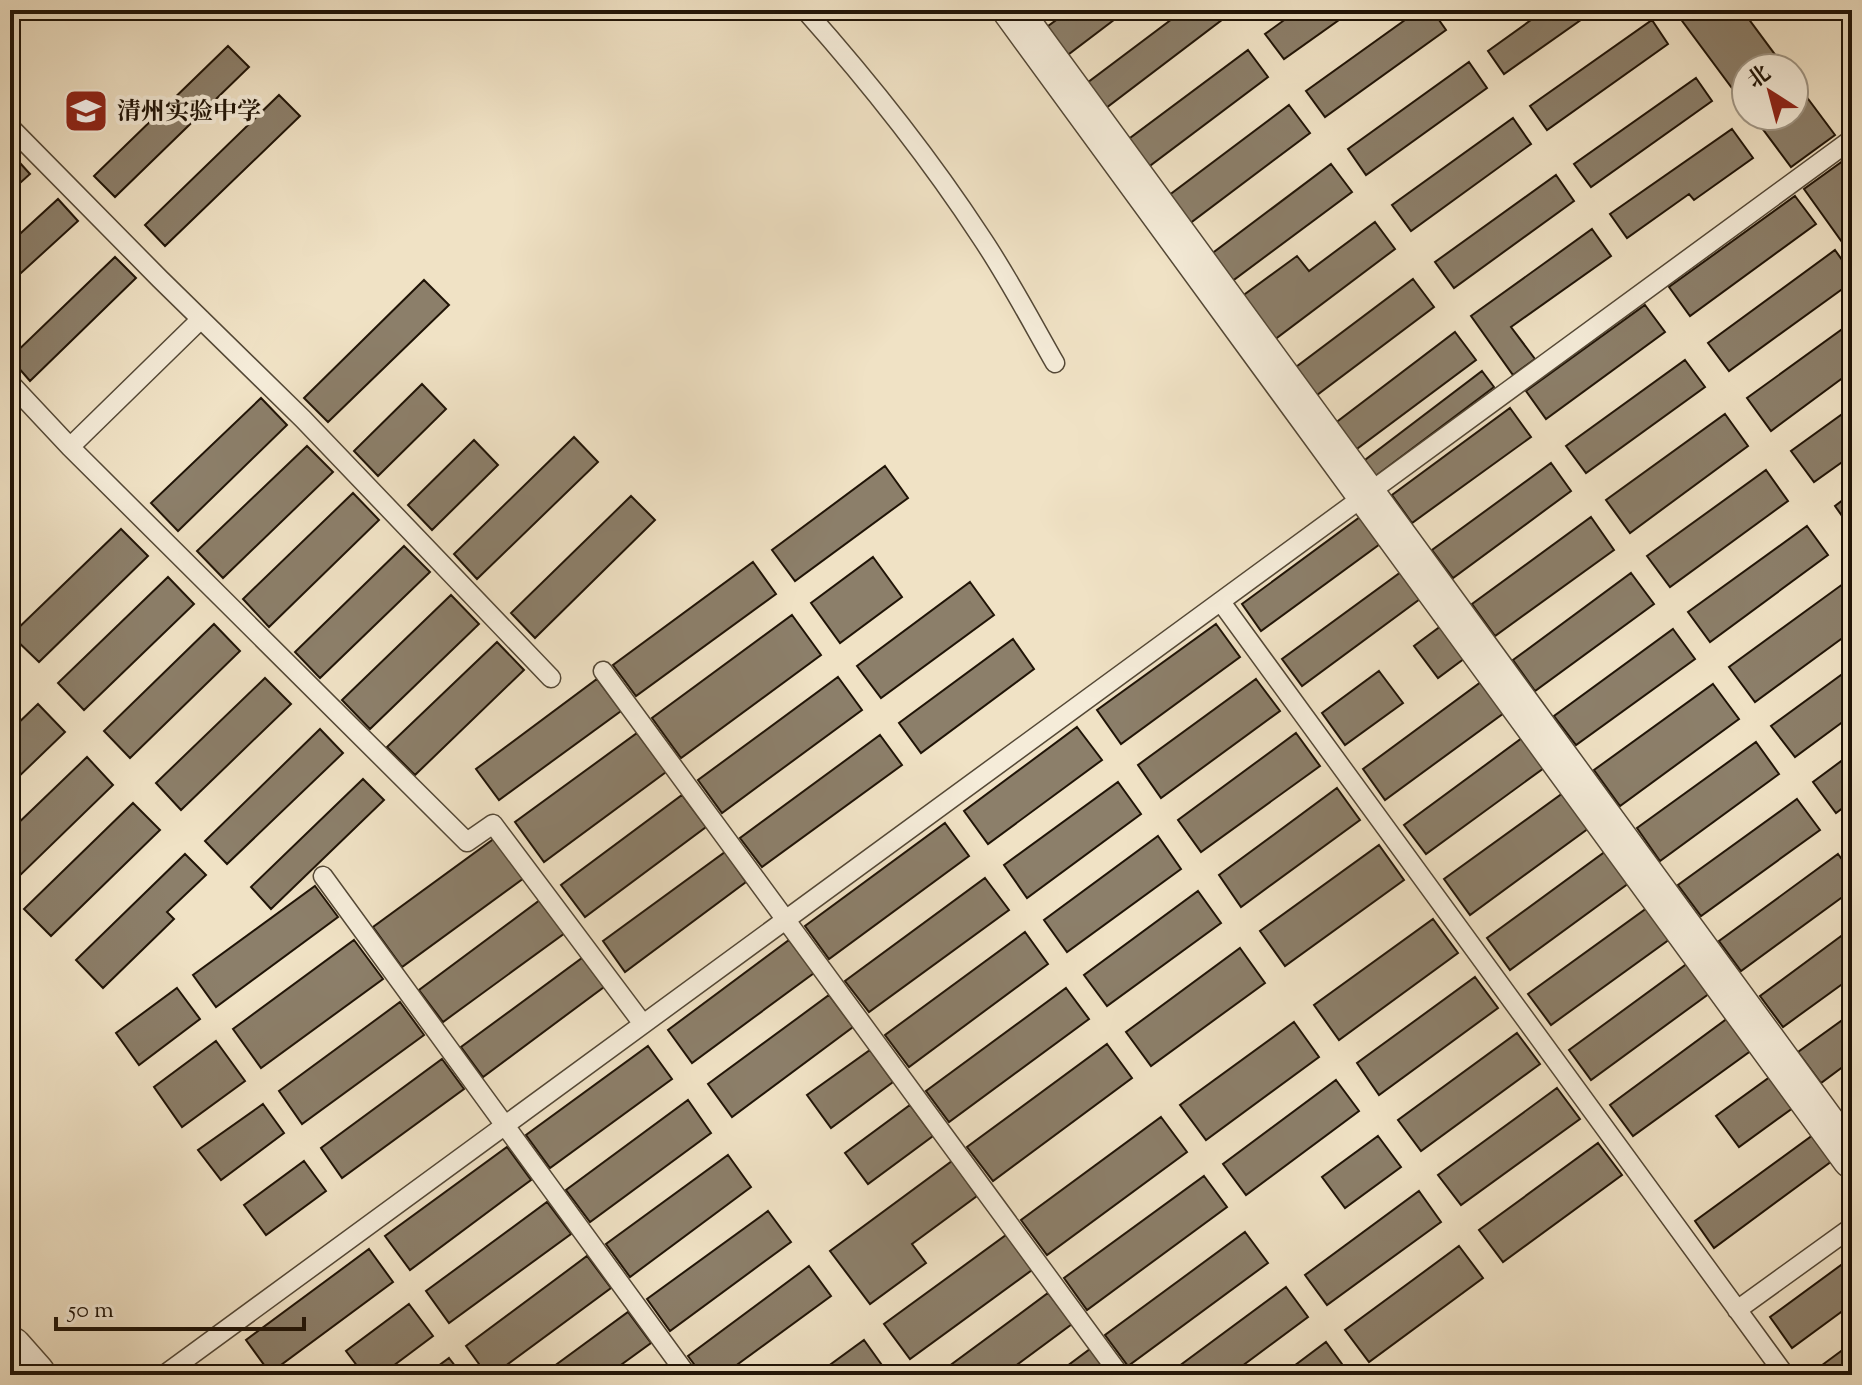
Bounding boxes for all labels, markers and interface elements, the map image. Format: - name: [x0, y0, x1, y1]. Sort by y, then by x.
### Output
- north arrow: [1730, 52, 1810, 132]
- text: 北: [1742, 59, 1778, 98]
- school or university icon: 清州实验中学: [62, 87, 110, 135]
- place label: 清州实验中学: [117, 96, 261, 130]
- scale bar: [56, 1281, 304, 1331]
- text: 50 m: [66, 1294, 114, 1328]

